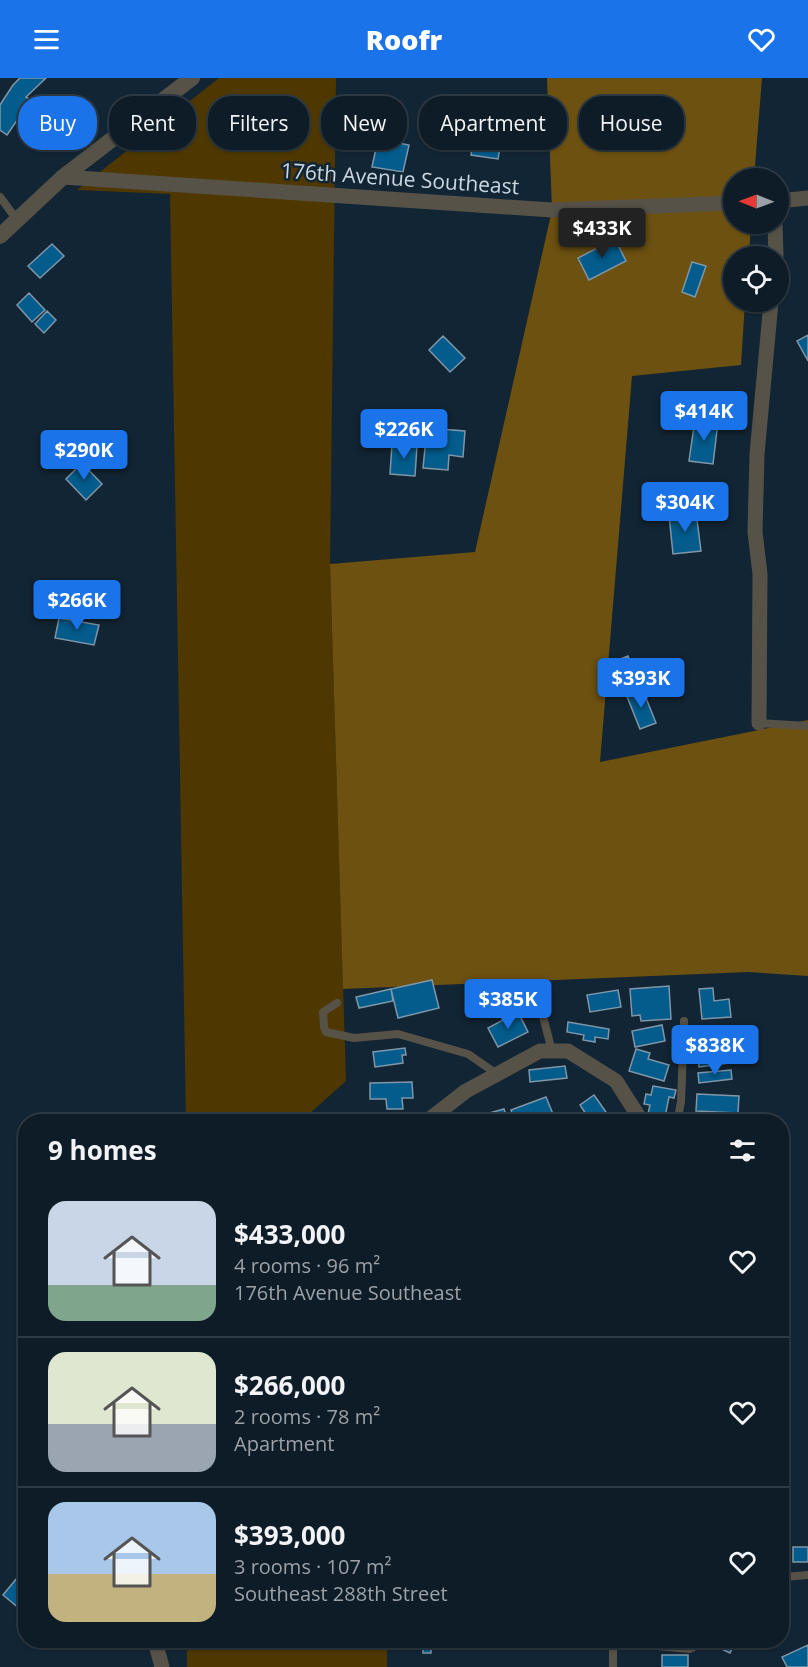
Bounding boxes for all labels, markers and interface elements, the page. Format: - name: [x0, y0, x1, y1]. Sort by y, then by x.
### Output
- text: Roofr: [366, 21, 442, 58]
- icon: menu: [30, 23, 63, 56]
- icon: heart: [745, 23, 778, 56]
- chip: Buy: [18, 96, 97, 150]
- chip: Rent: [109, 96, 196, 150]
- chip: Filters: [208, 96, 309, 150]
- chip: New: [321, 96, 407, 150]
- chip: Apartment: [419, 96, 567, 150]
- chip: House: [579, 96, 684, 150]
- street label: 176th Avenue Southeast: [280, 156, 520, 200]
- north arrow: [723, 168, 789, 234]
- map controls: [723, 168, 789, 312]
- pin: $433K: [560, 208, 644, 259]
- text: $433K: [572, 214, 632, 241]
- button: locate: [723, 246, 789, 312]
- pin: $414K: [662, 391, 746, 442]
- text: $414K: [674, 397, 734, 424]
- pin: $226K: [362, 409, 446, 460]
- text: $226K: [374, 415, 434, 442]
- pin: $290K: [42, 430, 126, 481]
- text: $290K: [54, 436, 114, 463]
- pin: $304K: [643, 482, 727, 533]
- text: $304K: [655, 488, 715, 515]
- pin: $266K: [35, 580, 119, 631]
- text: $266K: [47, 586, 107, 613]
- pin: $393K: [599, 658, 683, 709]
- text: $393K: [611, 664, 671, 691]
- pin: $385K: [466, 979, 550, 1030]
- text: $385K: [478, 985, 538, 1012]
- pin: $838K: [673, 1025, 757, 1076]
- text: $838K: [685, 1031, 745, 1058]
- text: 9 homes: [48, 1132, 157, 1168]
- icon: filters: [726, 1134, 759, 1167]
- text: $433,000: [234, 1216, 345, 1252]
- icon: home: [96, 1225, 168, 1297]
- icon: heart: [726, 1245, 759, 1278]
- text: 4 rooms · 96 m²: [234, 1252, 380, 1279]
- text: 176th Avenue Southeast: [234, 1279, 461, 1306]
- text: $266,000: [234, 1367, 345, 1403]
- icon: home: [96, 1376, 168, 1448]
- icon: heart: [726, 1396, 759, 1429]
- text: 2 rooms · 78 m²: [234, 1403, 380, 1430]
- text: Apartment: [234, 1430, 334, 1457]
- text: $393,000: [234, 1517, 345, 1553]
- icon: home: [96, 1526, 168, 1598]
- icon: heart: [726, 1546, 759, 1579]
- text: 3 rooms · 107 m²: [234, 1553, 392, 1580]
- text: Southeast 288th Street: [234, 1580, 448, 1607]

